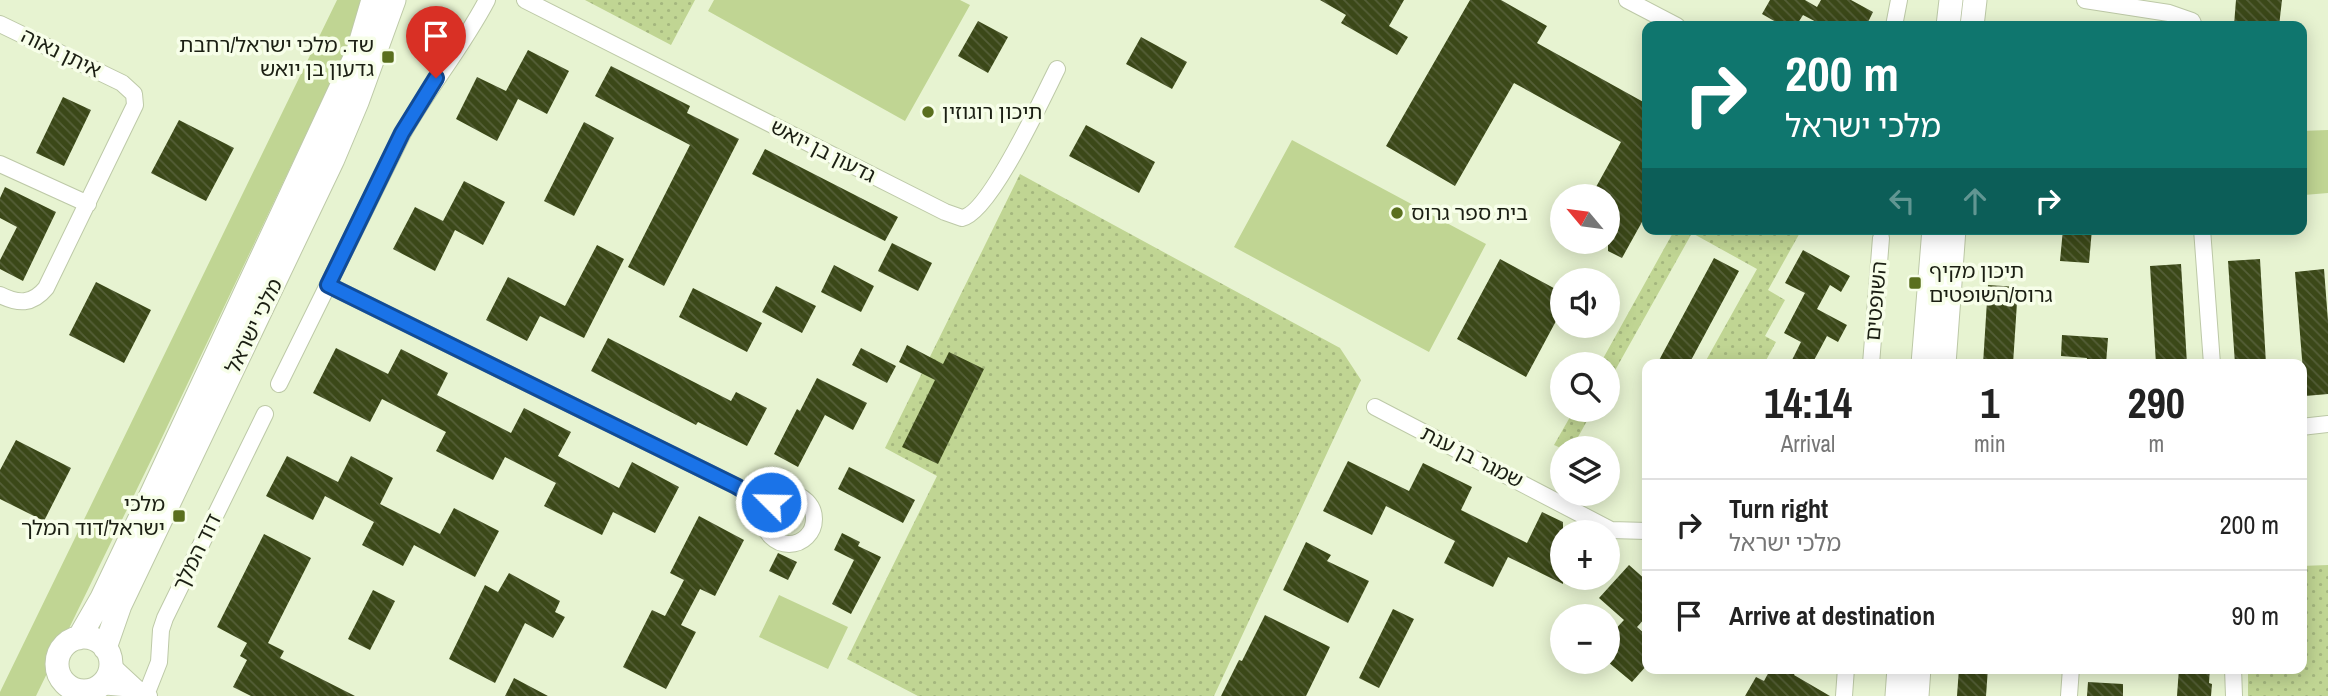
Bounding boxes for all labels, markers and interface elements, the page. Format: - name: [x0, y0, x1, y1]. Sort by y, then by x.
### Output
- pin: [406, 6, 466, 78]
- icon: arrive: [417, 17, 455, 55]
- street label: איתן נאוה: [16, 21, 106, 84]
- place label: שד. מלכי ישראל/רחבת גדעון בן יואש: [179, 30, 374, 83]
- text: 200 m: [1785, 40, 1899, 106]
- marker: שד. מלכי ישראל/רחבת גדעון בן יואש: [380, 49, 396, 65]
- icon: right: [1670, 49, 1761, 140]
- place label: תיכון רוגוזין: [942, 97, 1042, 126]
- marker: תיכון רוגוזין: [920, 104, 936, 120]
- text: מלכי ישראל: [1785, 104, 1941, 147]
- street label: גדעון בן יואש: [766, 112, 881, 189]
- icon: left: [1883, 182, 1921, 220]
- icon: ahead: [1956, 182, 1994, 220]
- icon: right: [2029, 182, 2067, 220]
- north arrow: [1550, 184, 1620, 254]
- map controls: [1550, 184, 1620, 674]
- place label: בית ספר גרוס: [1411, 198, 1528, 227]
- marker: בית ספר גרוס: [1389, 205, 1405, 221]
- place label: תיכון מקיף גרוס/השופטים: [1929, 256, 2053, 309]
- street label: השופטים: [1858, 260, 1893, 342]
- button: sound: [1550, 268, 1620, 338]
- street label: מלכי ישראל: [218, 273, 289, 378]
- marker: תיכון מקיף גרוס/השופטים: [1907, 275, 1923, 291]
- button: search: [1550, 352, 1620, 422]
- text: 14:14: [1764, 375, 1852, 431]
- text: 1: [1980, 375, 1999, 431]
- text: 290: [2128, 375, 2185, 431]
- street label: שמגר בן ענת: [1416, 418, 1528, 495]
- text: Arrival: [1781, 428, 1835, 459]
- text: min: [1974, 428, 2006, 459]
- text: m: [2148, 428, 2164, 459]
- button: layers: [1550, 436, 1620, 506]
- position arrow: [734, 465, 808, 539]
- place label: מלכי ישראל/דוד המלך: [21, 489, 165, 542]
- text: Turn right: [1729, 491, 1828, 526]
- icon: right: [1670, 506, 1708, 544]
- text: 200 m: [2220, 507, 2279, 542]
- street label: דוד המלך: [165, 508, 228, 595]
- marker: מלכי ישראל/דוד המלך: [171, 508, 187, 524]
- button: +: [1550, 520, 1620, 590]
- text: מלכי ישראל: [1729, 527, 1841, 558]
- icon: arrive: [1670, 597, 1708, 635]
- text: Arrive at destination: [1729, 598, 1935, 633]
- text: 90 m: [2232, 598, 2279, 633]
- button: −: [1550, 604, 1620, 674]

